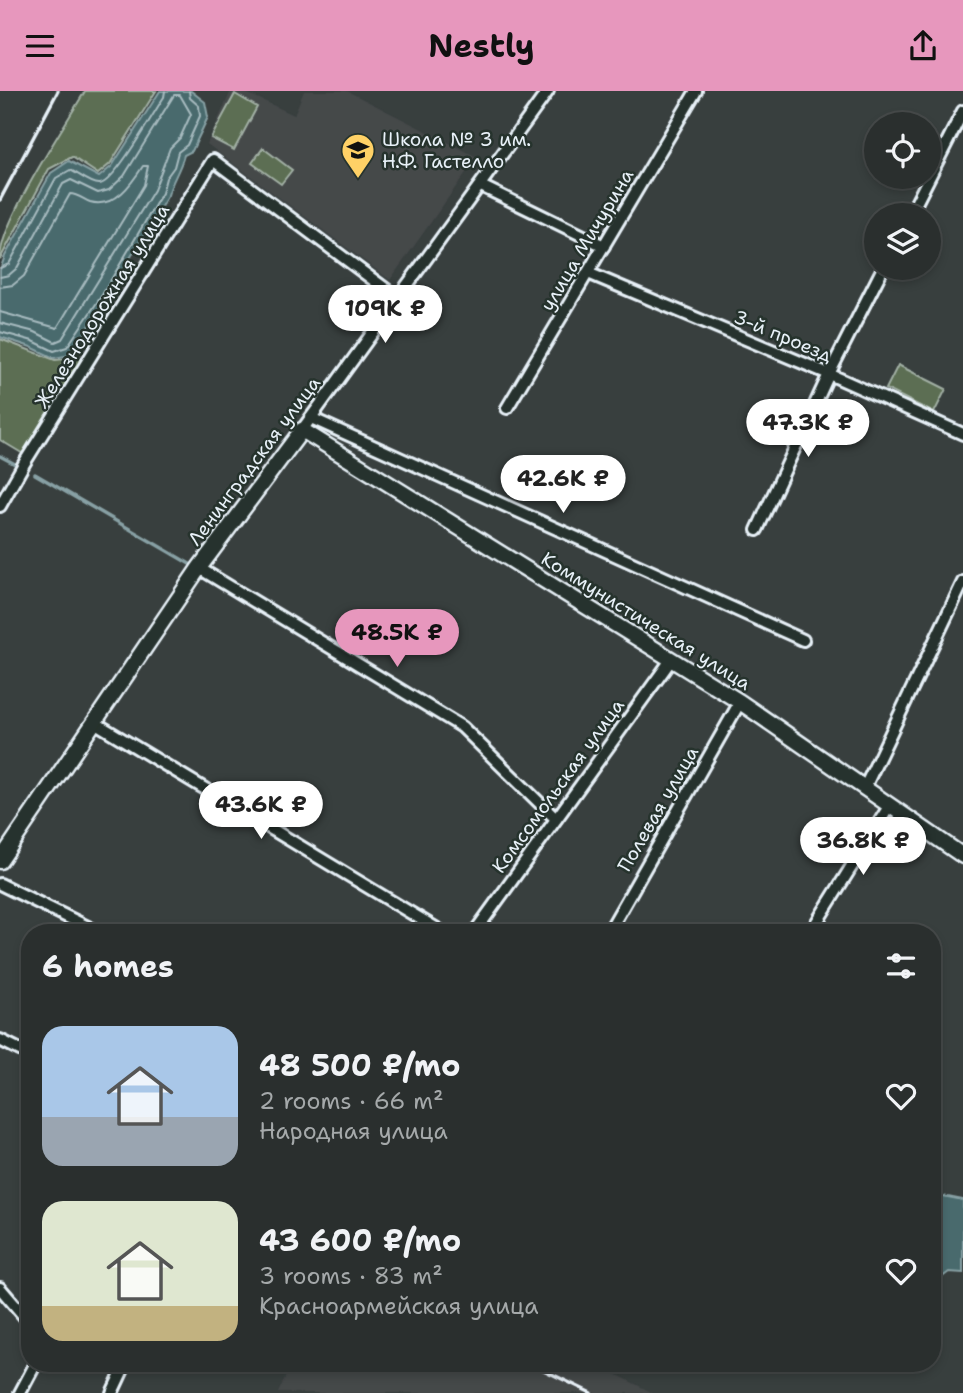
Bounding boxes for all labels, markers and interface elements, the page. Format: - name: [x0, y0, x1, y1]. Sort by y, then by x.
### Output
- text: Nestly: [428, 24, 535, 67]
- icon: menu: [21, 27, 59, 65]
- icon: share: [904, 27, 942, 65]
- map controls: [864, 112, 941, 280]
- button: locate: [864, 112, 941, 189]
- place label: Школа № 3 им. Н.Ф. Гастелло: [382, 127, 531, 174]
- school or university icon: Школа № 3 им. Н.Ф. Гастелло: [339, 131, 377, 180]
- street label: улица Мичурина: [535, 164, 639, 316]
- street label: Железнодорожная улица: [29, 199, 175, 413]
- button: layers: [864, 203, 941, 280]
- pin: 109K ₽: [328, 285, 442, 345]
- text: 109K ₽: [344, 293, 426, 323]
- street label: 3-й проезд: [730, 304, 836, 368]
- street label: Ленинградская улица: [182, 371, 326, 551]
- pin: 47.3K ₽: [743, 399, 873, 459]
- text: 47.3K ₽: [762, 407, 854, 437]
- pin: 42.6K ₽: [498, 455, 628, 515]
- text: 42.6K ₽: [517, 463, 609, 493]
- street label: Коммунистическая улица: [536, 546, 756, 696]
- pin: 48.5K ₽: [332, 609, 462, 669]
- text: 48.5K ₽: [351, 617, 443, 647]
- street label: Комсомольская улица: [486, 694, 630, 878]
- street label: Полевая улица: [612, 741, 704, 876]
- pin: 43.6K ₽: [196, 781, 326, 841]
- text: 43.6K ₽: [215, 789, 307, 819]
- pin: 36.8K ₽: [798, 817, 928, 877]
- text: 36.8K ₽: [816, 825, 910, 855]
- text: 6 homes: [42, 946, 174, 987]
- icon: filters: [882, 947, 920, 985]
- text: 48 500 ₽/mo: [259, 1045, 461, 1086]
- icon: home: [98, 1054, 182, 1138]
- icon: heart: [882, 1077, 920, 1115]
- text: 2 rooms · 66 m²: [259, 1086, 444, 1116]
- text: Народная улица: [259, 1116, 448, 1146]
- text: 43 600 ₽/mo: [259, 1220, 461, 1261]
- icon: home: [98, 1229, 182, 1313]
- icon: heart: [882, 1252, 920, 1290]
- text: 3 rooms · 83 m²: [259, 1261, 443, 1291]
- text: Красноармейская улица: [259, 1291, 539, 1321]

